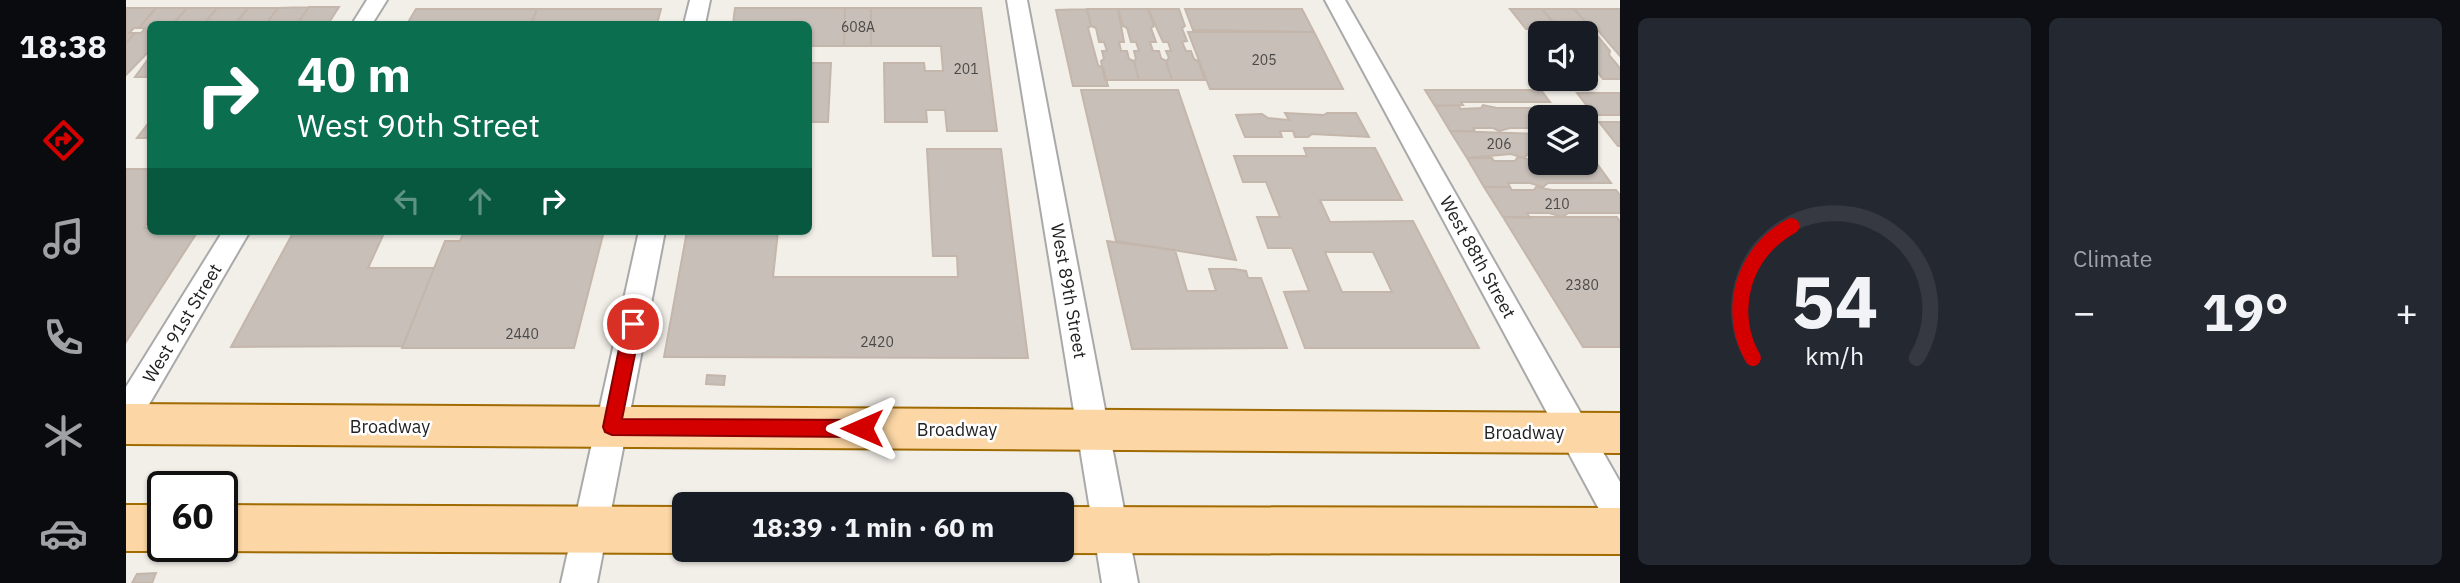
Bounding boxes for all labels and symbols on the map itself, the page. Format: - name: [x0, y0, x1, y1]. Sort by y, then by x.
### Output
- house number: 608A: [841, 18, 875, 36]
- house number: 205: [1251, 51, 1277, 69]
- house number: 201: [953, 60, 979, 78]
- house number: 206: [1486, 135, 1512, 153]
- street label: West 88th Street: [1435, 192, 1521, 322]
- house number: 210: [1544, 195, 1570, 213]
- street label: West 89th Street: [1046, 222, 1092, 360]
- street label: West 91st Street: [137, 259, 227, 387]
- house number: 2380: [1565, 276, 1599, 294]
- pin: [603, 294, 663, 354]
- house number: 2440: [505, 325, 539, 343]
- house number: 2420: [860, 333, 894, 351]
- position arrow: [825, 391, 899, 465]
- street label: Broadway: [350, 415, 430, 438]
- street label: Broadway: [917, 418, 997, 441]
- street label: Broadway: [1484, 421, 1564, 444]
- speed limit sign: 60: [147, 471, 238, 562]

